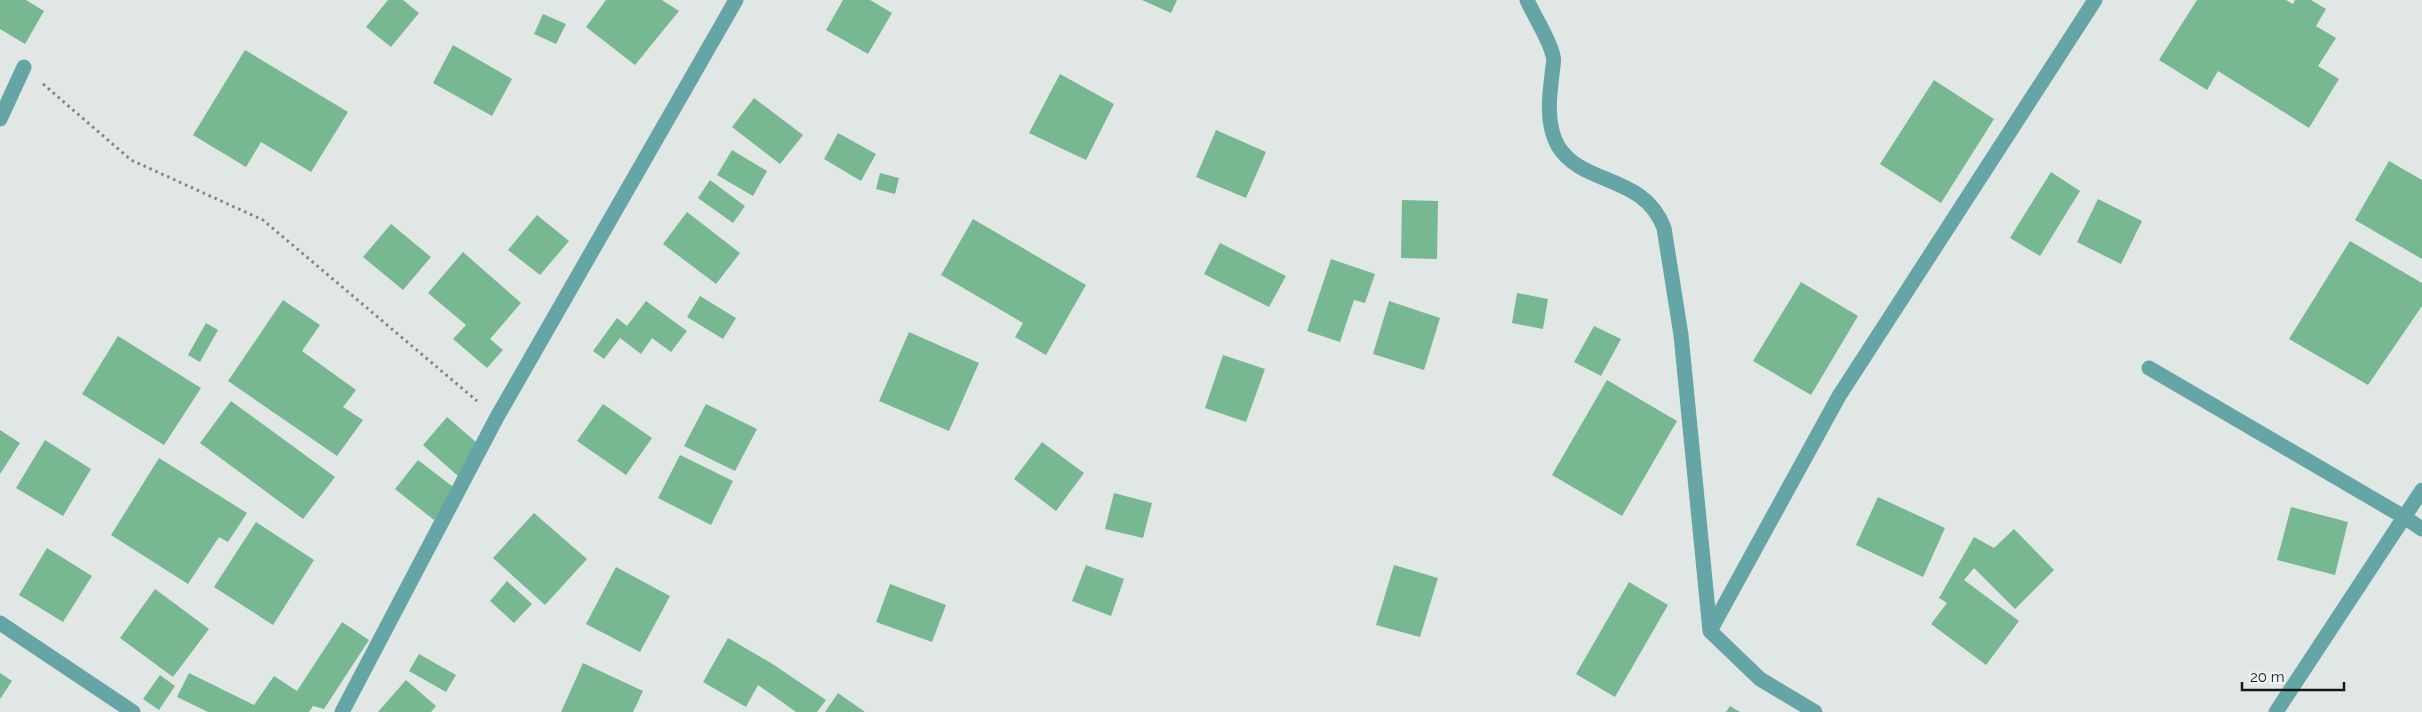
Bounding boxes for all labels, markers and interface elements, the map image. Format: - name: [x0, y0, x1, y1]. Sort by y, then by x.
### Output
- scale bar: [2242, 660, 2344, 692]
- text: 20 m: [2250, 668, 2285, 686]

